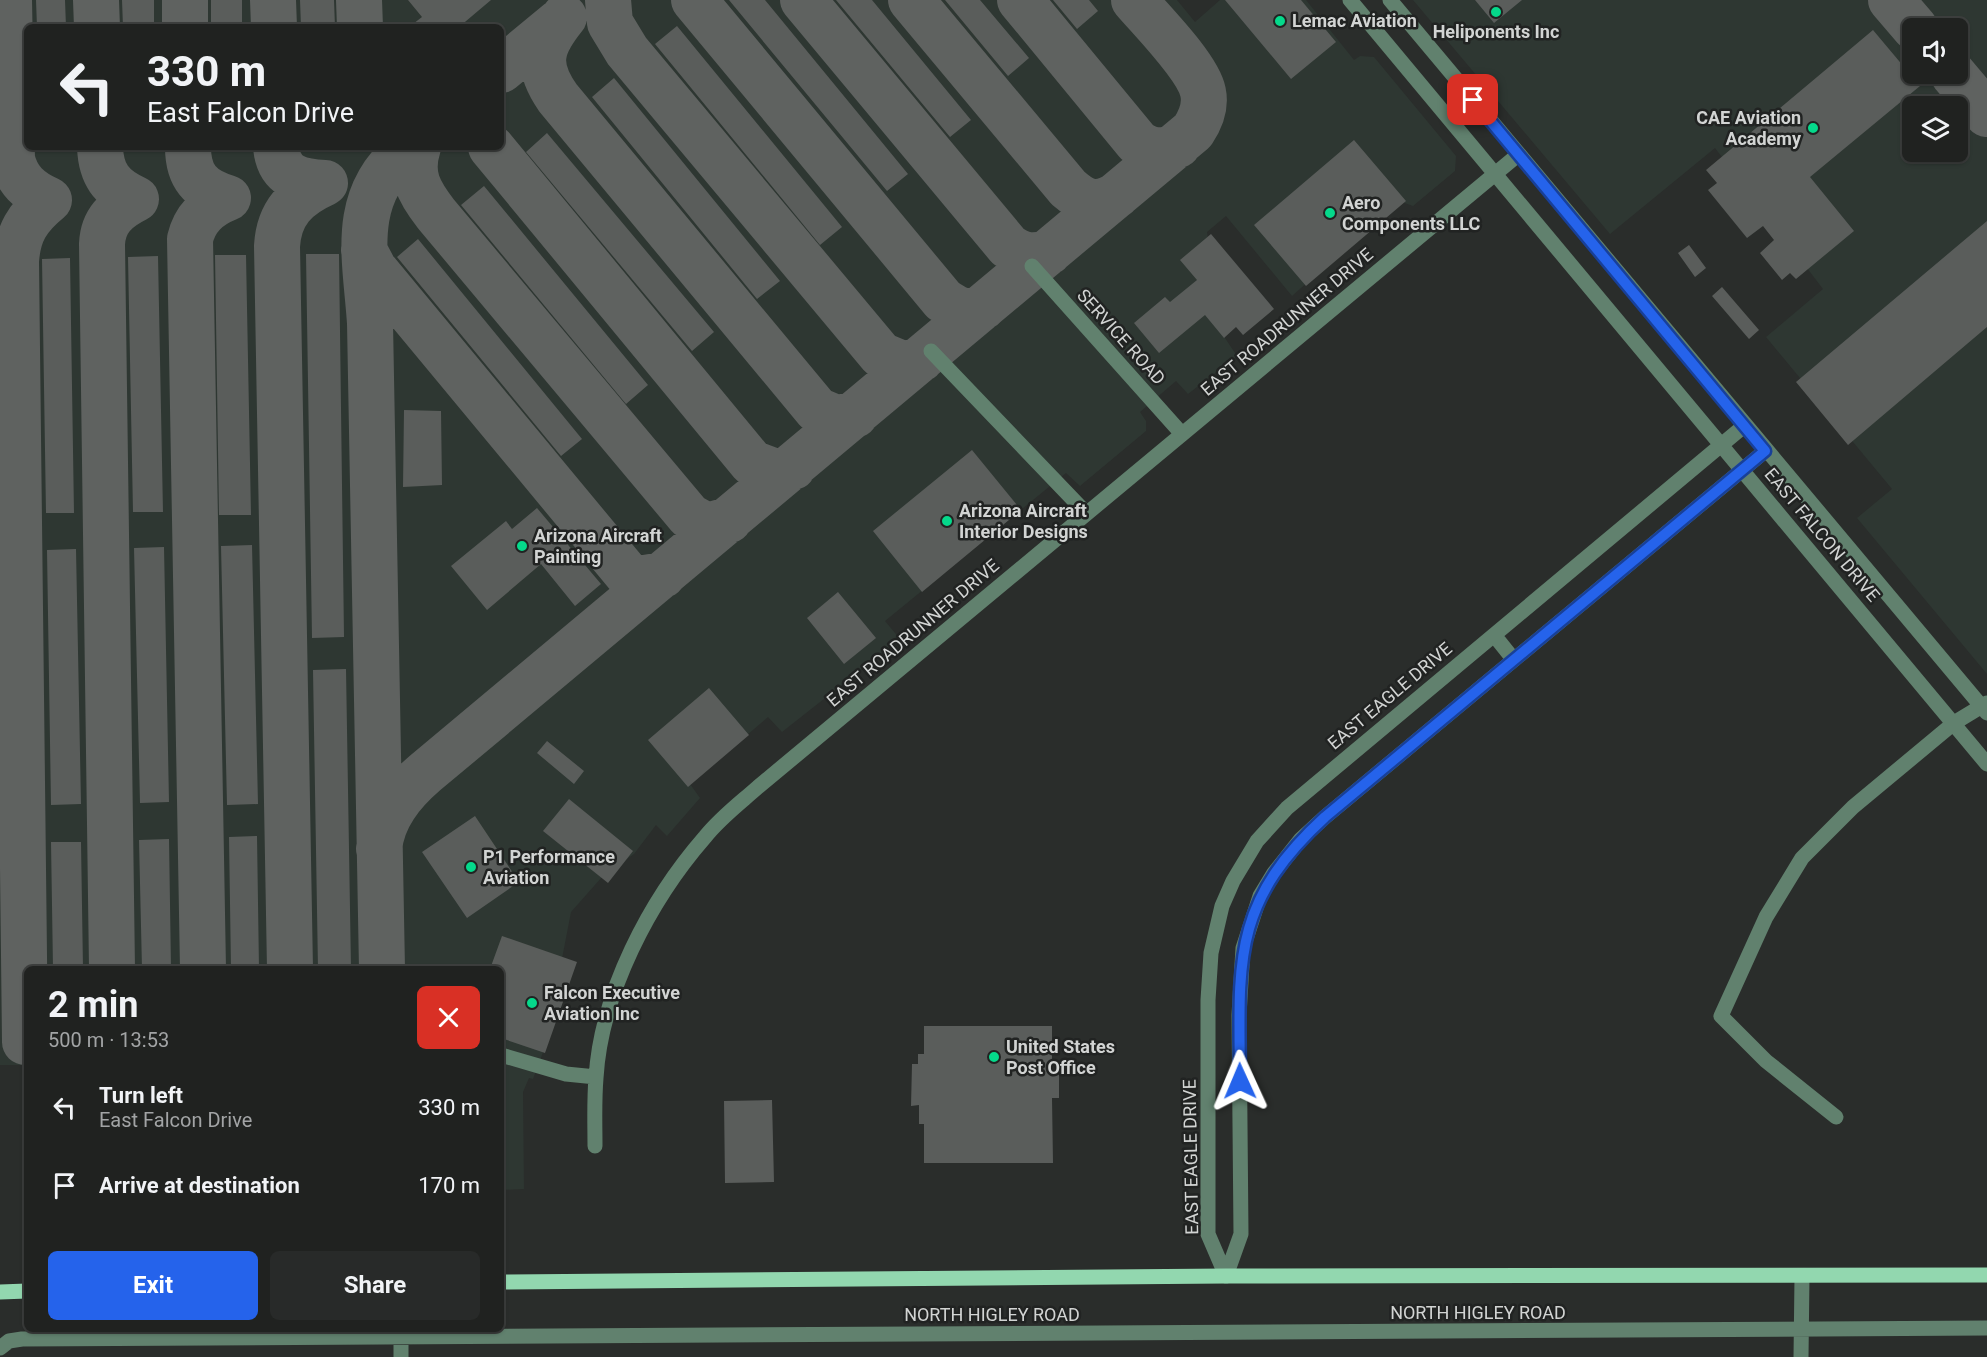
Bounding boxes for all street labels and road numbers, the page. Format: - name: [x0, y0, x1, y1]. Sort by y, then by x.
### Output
- street label: EAST ROADRUNNER DRIVE: [1196, 243, 1377, 400]
- street label: SERVICE ROAD: [1073, 285, 1170, 389]
- street label: EAST FALCON DRIVE: [1760, 464, 1884, 606]
- street label: EAST ROADRUNNER DRIVE: [822, 554, 1003, 711]
- street label: EAST EAGLE DRIVE: [1323, 638, 1456, 754]
- street label: EAST EAGLE DRIVE: [1179, 1079, 1202, 1235]
- street label: NORTH HIGLEY ROAD: [1390, 1302, 1566, 1323]
- street label: NORTH HIGLEY ROAD: [904, 1304, 1080, 1325]

